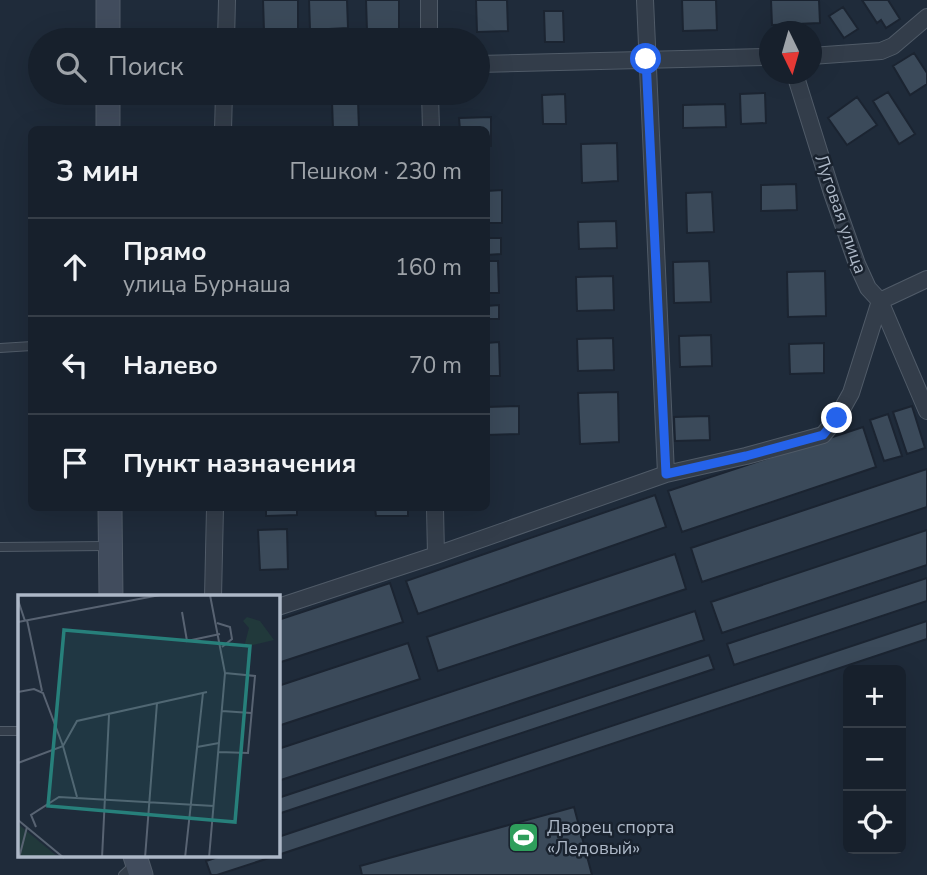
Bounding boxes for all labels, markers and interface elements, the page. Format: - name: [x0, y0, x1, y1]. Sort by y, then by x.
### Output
- north arrow: [759, 21, 822, 84]
- search box: [28, 28, 490, 105]
- route start: [630, 43, 661, 74]
- icon: search: [52, 48, 90, 86]
- text: Поиск: [108, 49, 184, 84]
- text: 3 мин: [56, 151, 139, 192]
- street label: Луговая улица: [809, 151, 873, 277]
- text: Пешком · 230 m: [289, 156, 462, 187]
- text: Прямо: [123, 234, 207, 269]
- icon: ahead: [56, 248, 94, 286]
- text: 160 m: [395, 252, 462, 283]
- text: улица Бурнаша: [123, 269, 291, 300]
- icon: left: [56, 346, 94, 384]
- text: Налево: [123, 348, 218, 383]
- text: 70 m: [409, 350, 462, 381]
- route end: [821, 402, 852, 433]
- icon: arrive: [56, 444, 94, 482]
- text: Пункт назначения: [123, 446, 356, 481]
- inset map: [18, 595, 280, 858]
- map controls: [843, 665, 906, 854]
- button: +: [843, 665, 906, 728]
- button: −: [843, 728, 906, 791]
- button: locate: [843, 791, 906, 854]
- place label: Дворец спорта «Ледовый»: [547, 815, 674, 860]
- sports icon: Дворец спорта «Ледовый»: [507, 820, 541, 854]

